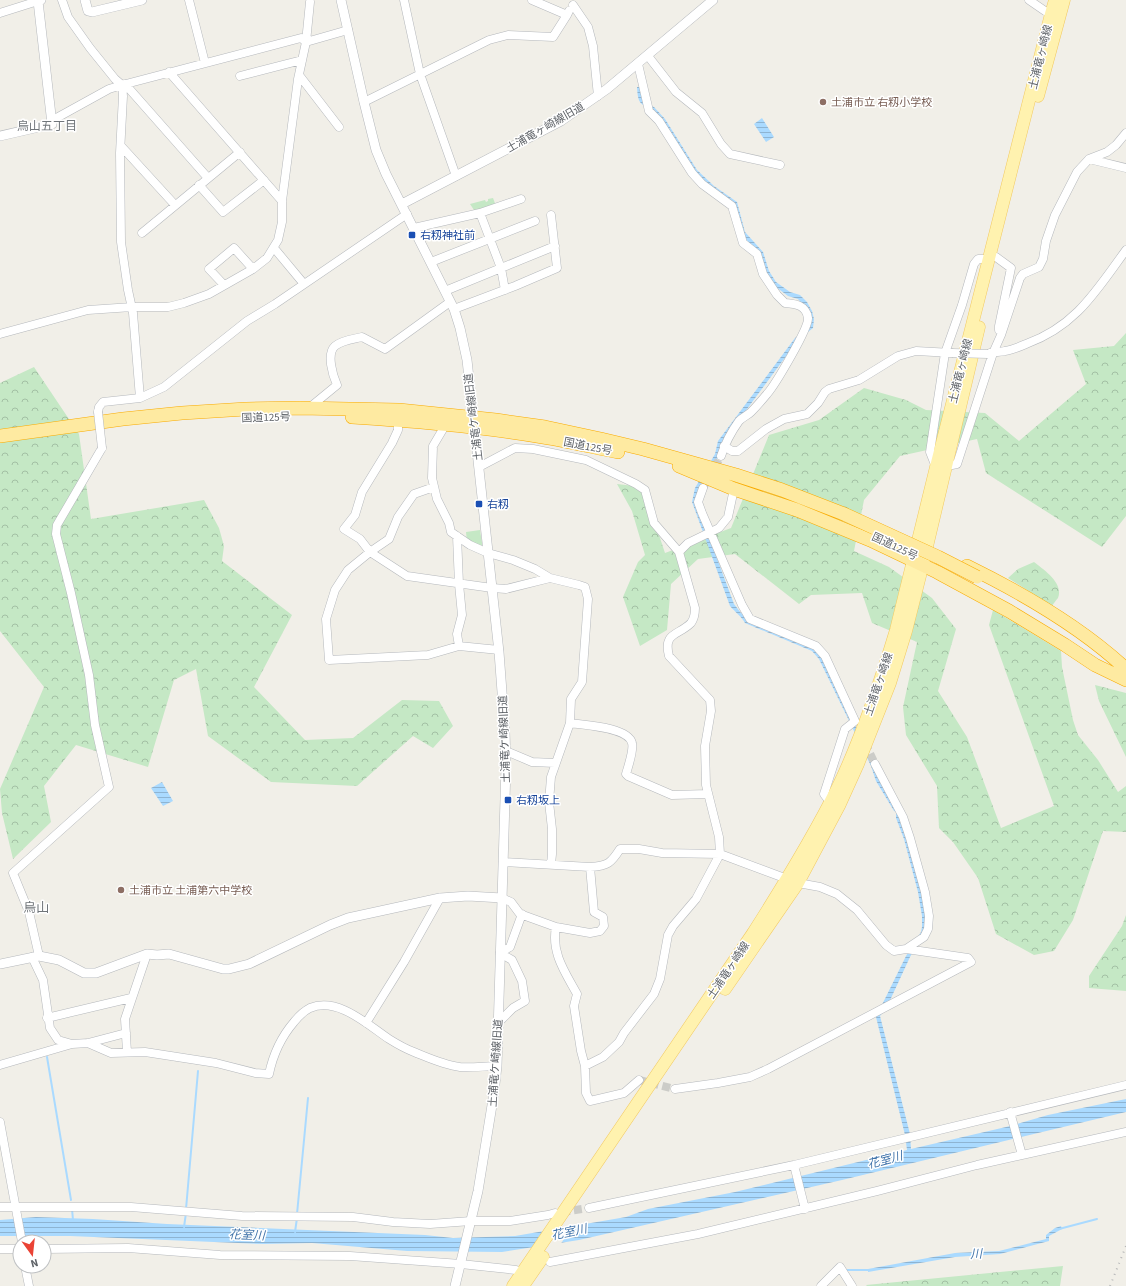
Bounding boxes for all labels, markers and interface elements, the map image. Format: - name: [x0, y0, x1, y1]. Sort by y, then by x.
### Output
- street label: 土浦竜ヶ崎線: [1025, 23, 1056, 91]
- place label: 土浦市立 右籾小学校: [831, 95, 932, 110]
- marker: 土浦市立 右籾小学校: [818, 97, 828, 107]
- street label: 土浦竜ヶ崎線旧道: [503, 99, 587, 156]
- district label: 烏山五丁目: [17, 118, 77, 135]
- place label: 右籾神社前: [420, 228, 475, 243]
- marker: 右籾神社前: [407, 230, 417, 240]
- street label: 土浦竜ヶ崎線: [945, 337, 976, 405]
- street label: 土浦竜ケ崎線旧道: [461, 372, 486, 462]
- street label: 国道125号: [241, 409, 291, 426]
- street label: 国道125号: [562, 434, 614, 459]
- place label: 右籾: [487, 497, 509, 512]
- marker: 右籾: [474, 499, 484, 509]
- street label: 国道125号: [869, 529, 920, 564]
- street label: 土浦竜ヶ崎線: [861, 651, 896, 718]
- street label: 土浦竜ケ崎線旧道: [495, 695, 514, 783]
- place label: 右籾坂上: [516, 793, 560, 808]
- marker: 右籾坂上: [503, 795, 513, 805]
- place label: 土浦市立 土浦第六中学校: [129, 883, 252, 898]
- marker: 土浦市立 土浦第六中学校: [116, 885, 126, 895]
- district label: 烏山: [23, 899, 49, 917]
- street label: 土浦竜ヶ崎線: [704, 939, 753, 1002]
- street label: 土浦竜ケ崎線旧道: [485, 1019, 506, 1107]
- water label: 花室川: [866, 1147, 907, 1173]
- water label: 花室川: [550, 1220, 590, 1245]
- water label: 花室川: [229, 1226, 267, 1245]
- north arrow: [12, 1234, 52, 1274]
- water label: 川: [970, 1246, 984, 1263]
- text: N: [29, 1255, 40, 1271]

